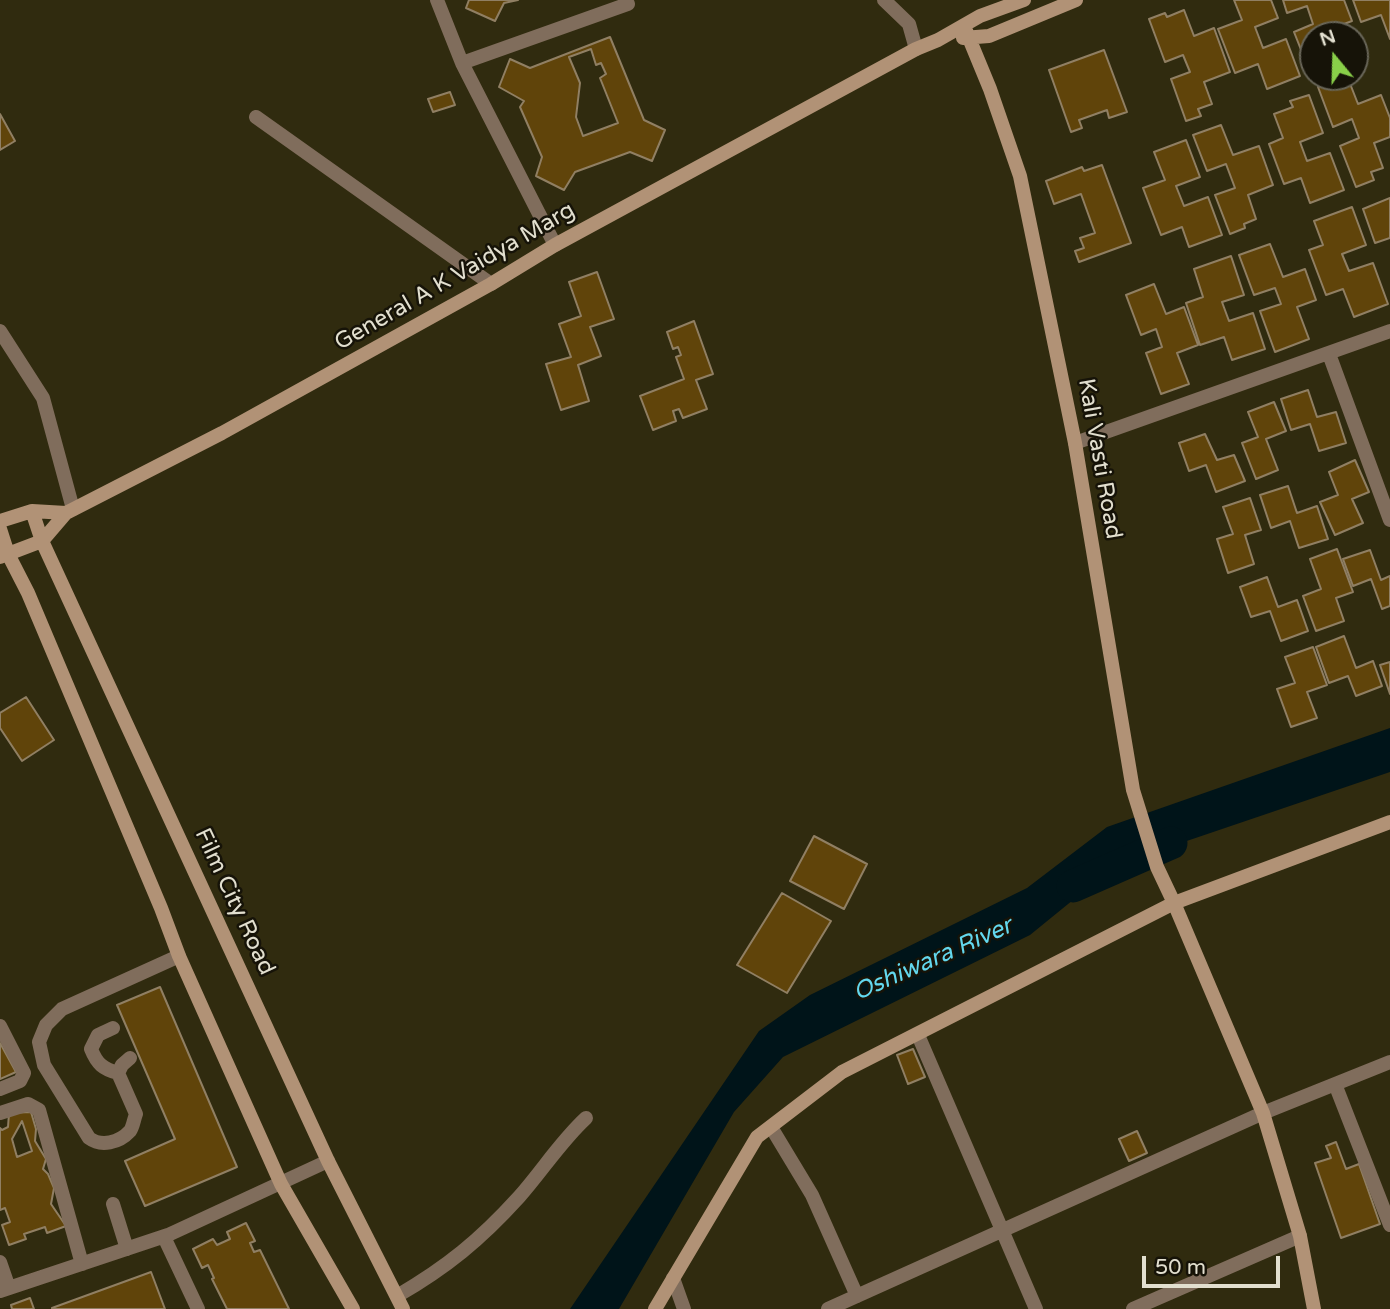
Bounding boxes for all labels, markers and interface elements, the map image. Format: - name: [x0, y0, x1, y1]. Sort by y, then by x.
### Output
- north arrow: [1299, 21, 1369, 91]
- text: N: [1317, 25, 1339, 51]
- street label: General A K Vaidya Marg: [330, 197, 580, 357]
- street label: Kali Vasti Road: [1071, 377, 1127, 541]
- street label: Film City Road: [188, 824, 280, 980]
- water label: Oshiwara River: [849, 912, 1017, 1008]
- scale bar: [1145, 1242, 1283, 1286]
- text: 50 m: [1155, 1255, 1206, 1280]

